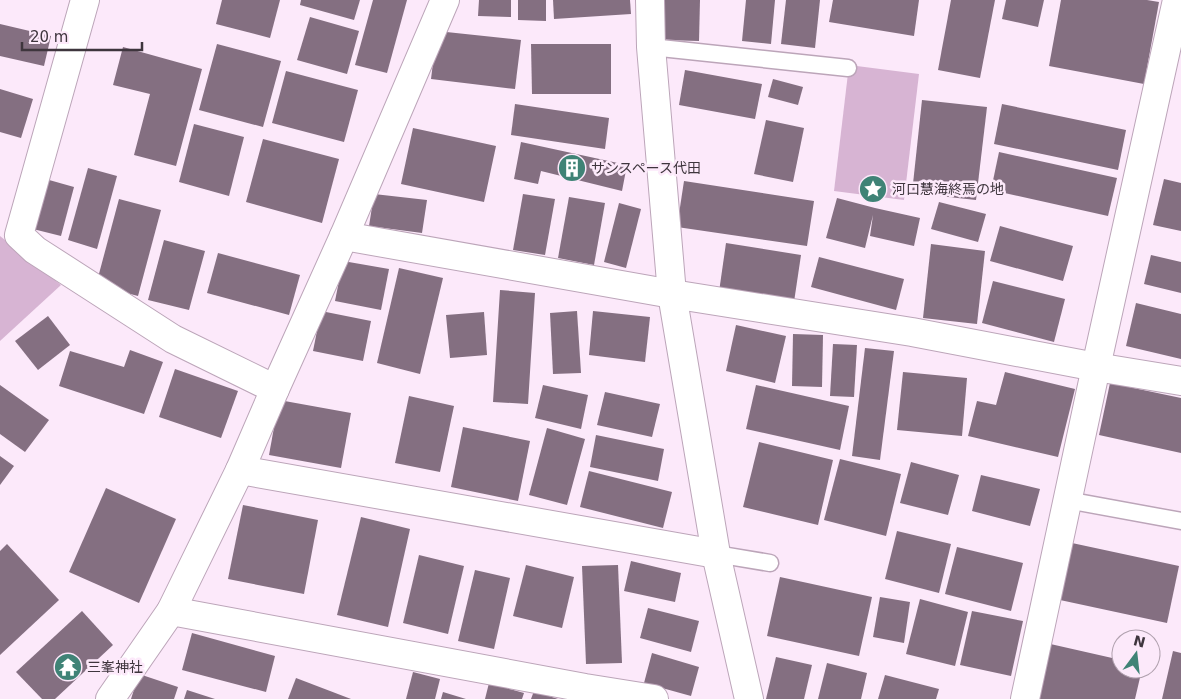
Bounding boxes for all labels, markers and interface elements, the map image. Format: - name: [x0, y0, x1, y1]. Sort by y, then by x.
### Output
- scale bar: [22, 20, 142, 52]
- text: 20 m: [30, 28, 68, 46]
- building icon: サンスペース代田: [557, 153, 587, 183]
- place label: サンスペース代田: [591, 160, 701, 176]
- place icon: 河口慧海終焉の地: [858, 174, 888, 204]
- place label: 河口慧海終焉の地: [892, 181, 1004, 197]
- north arrow: [1111, 629, 1161, 679]
- text: N: [1132, 632, 1147, 651]
- temple icon: 三峯神社: [53, 652, 83, 682]
- place label: 三峯神社: [87, 659, 143, 675]

